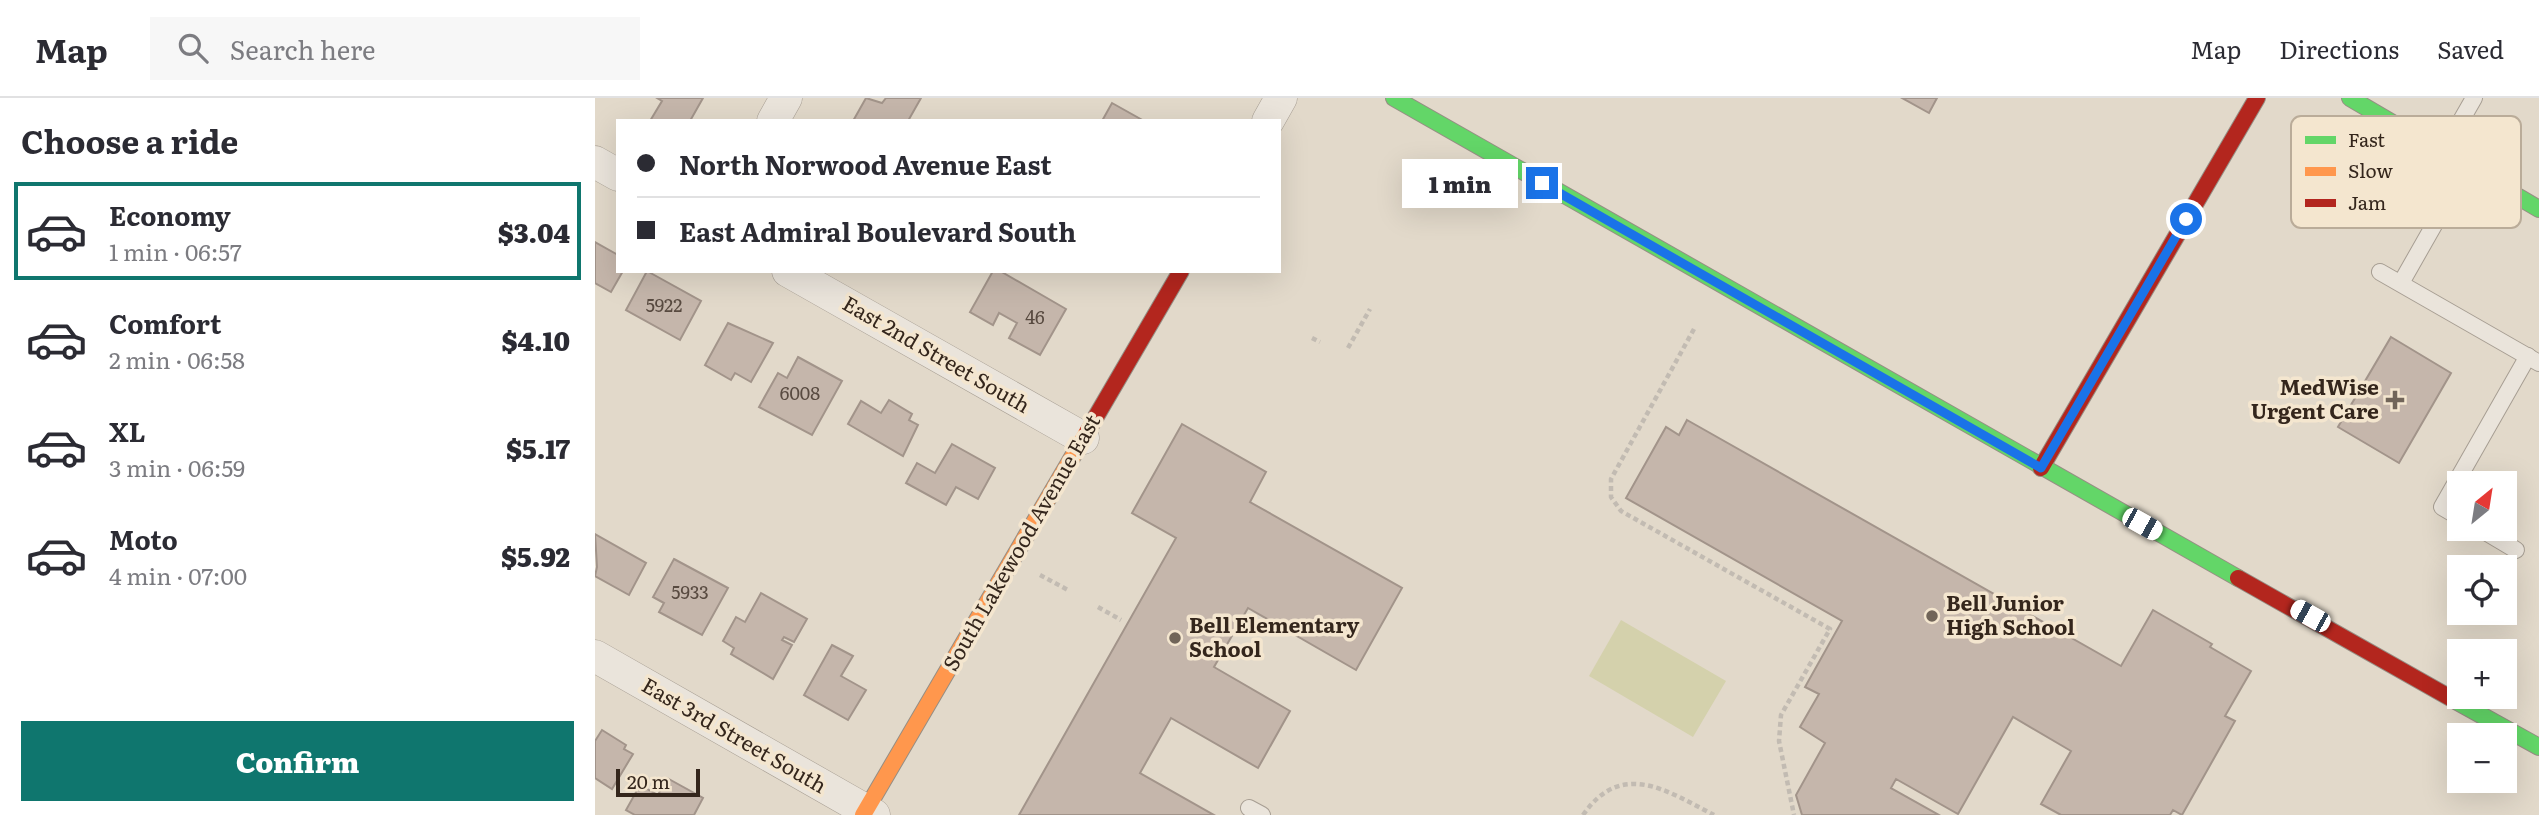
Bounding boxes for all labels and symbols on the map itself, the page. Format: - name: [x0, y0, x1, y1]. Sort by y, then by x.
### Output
- legend: [2291, 116, 2521, 228]
- text: Fast: [2348, 125, 2385, 153]
- text: Slow: [2348, 156, 2393, 184]
- callout: 1 min: [1402, 158, 1517, 208]
- route end: [1526, 167, 1558, 199]
- text: Jam: [2348, 188, 2386, 216]
- route start: [2170, 203, 2202, 235]
- street label: East 2nd Street South: [838, 286, 1037, 419]
- house number: 5922: [646, 291, 682, 318]
- house number: 46: [1025, 303, 1045, 330]
- place label: MedWise Urgent Care: [2251, 370, 2379, 425]
- house number: 6008: [780, 379, 820, 406]
- marker: MedWise Urgent Care: [2385, 390, 2405, 410]
- street label: South Lakewood Avenue East: [934, 407, 1106, 676]
- north arrow: [2447, 471, 2517, 541]
- car: [2119, 505, 2166, 543]
- house number: 5933: [671, 578, 709, 605]
- place label: Bell Junior High School: [1946, 586, 2075, 641]
- car: [2287, 597, 2334, 635]
- place label: Bell Elementary School: [1189, 608, 1360, 663]
- marker: Bell Junior High School: [1924, 608, 1940, 624]
- marker: Bell Elementary School: [1167, 630, 1183, 646]
- street label: East 3rd Street South: [637, 668, 833, 799]
- scale bar: [616, 766, 700, 798]

